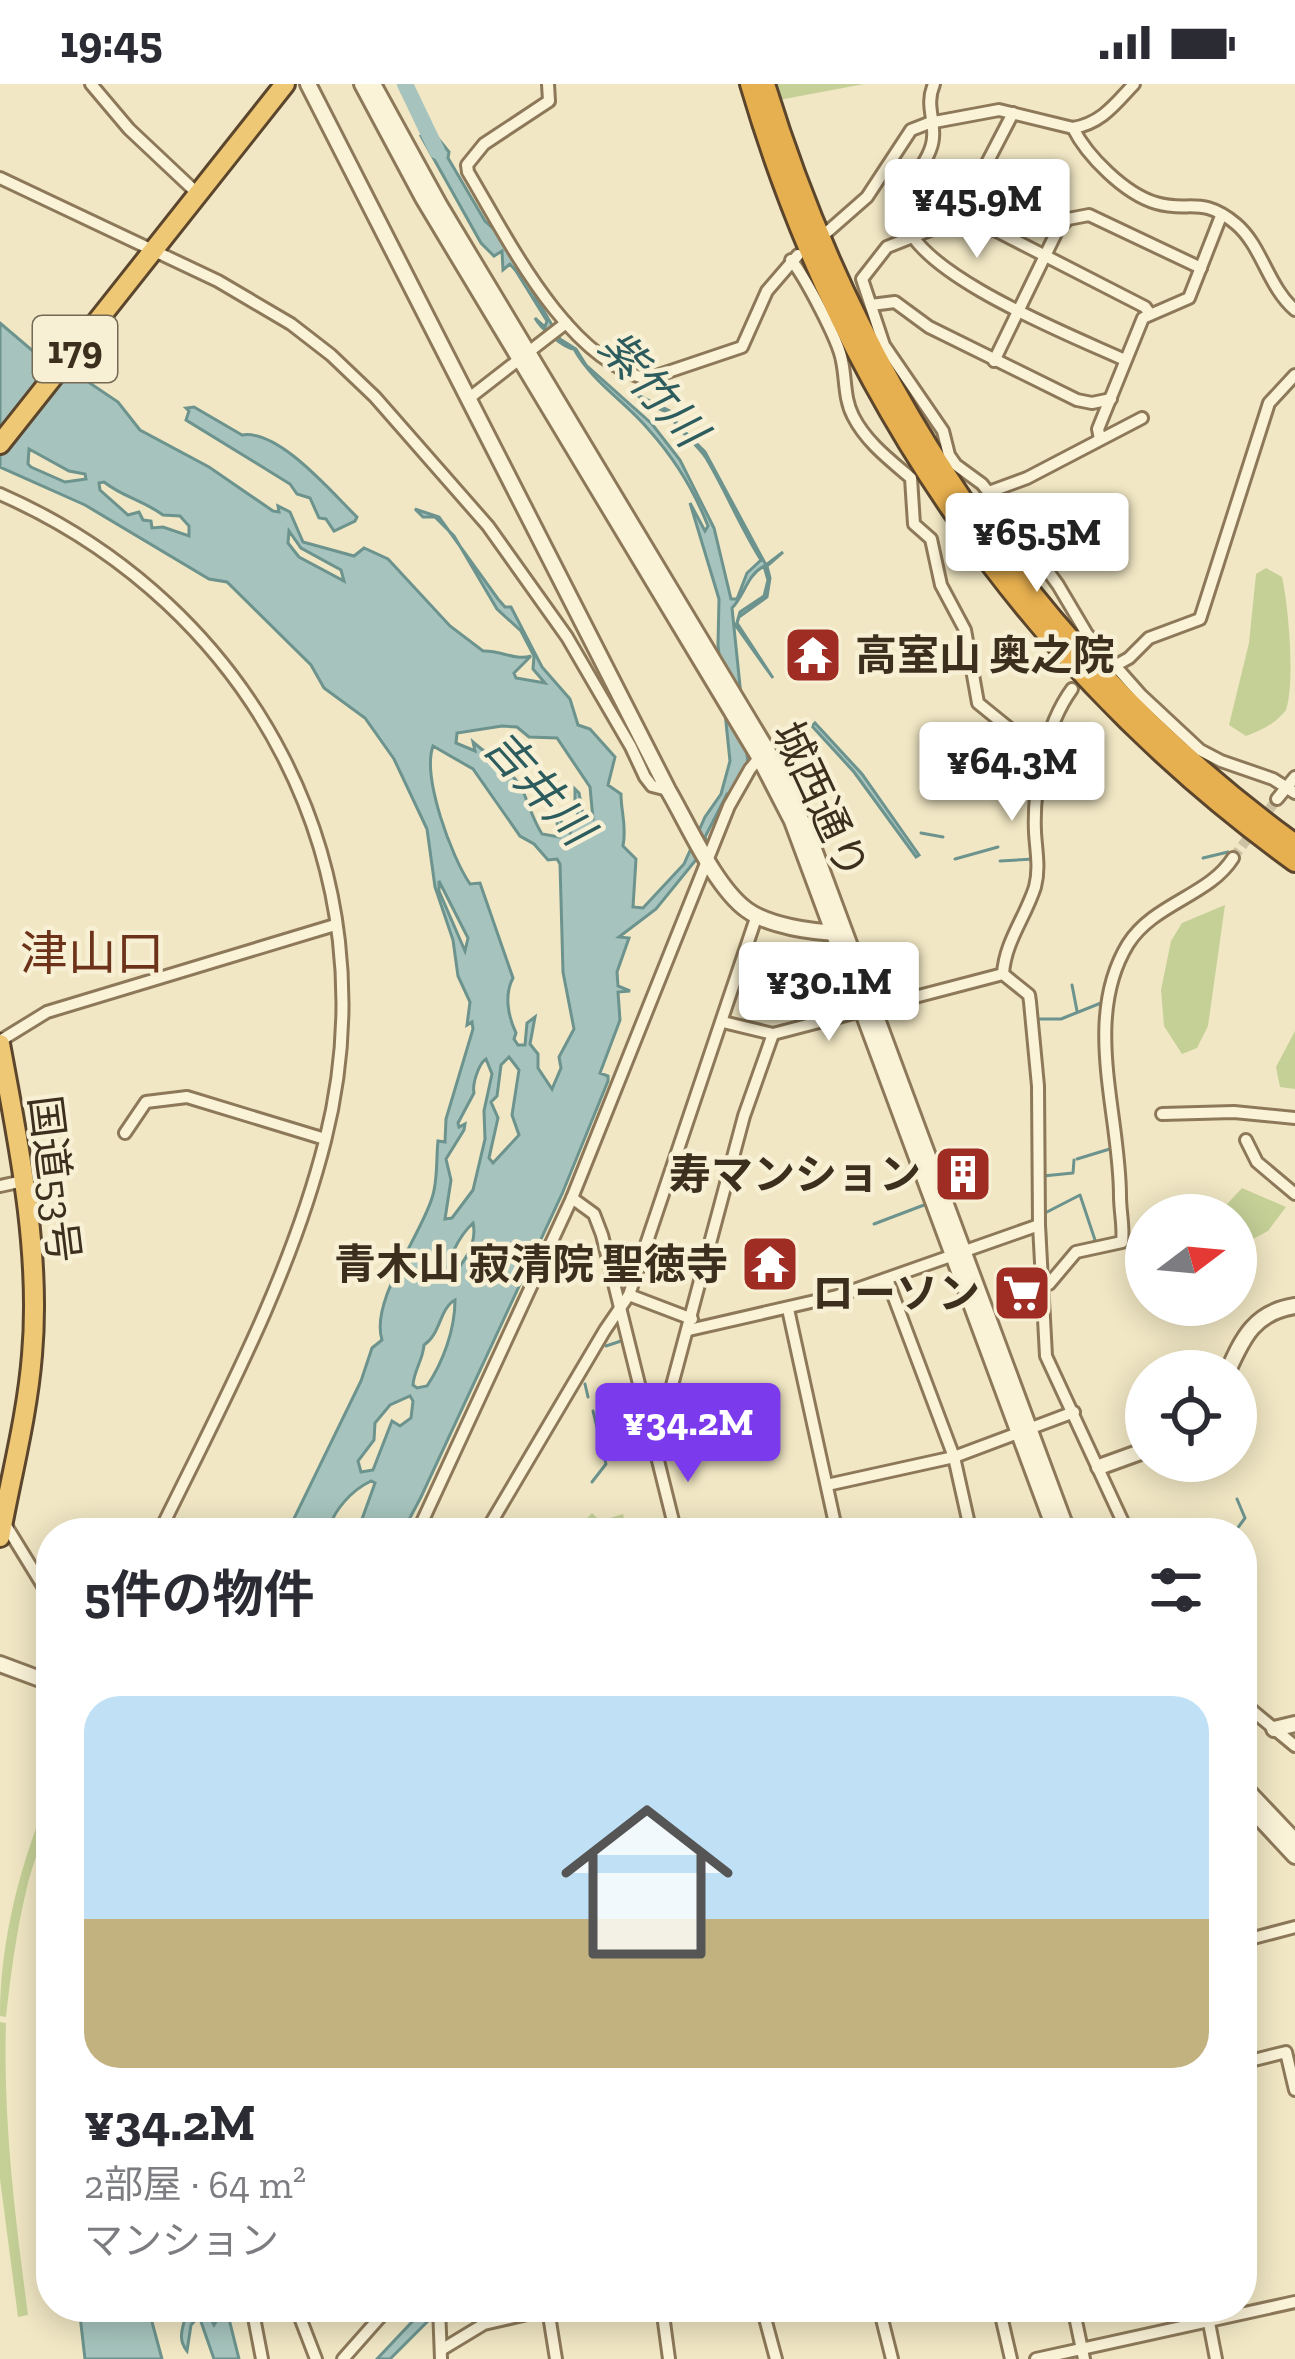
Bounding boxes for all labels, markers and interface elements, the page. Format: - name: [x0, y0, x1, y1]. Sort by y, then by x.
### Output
- text: 19:45: [60, 15, 163, 69]
- pin: ¥45.9M: [879, 159, 1075, 261]
- text: ¥45.9M: [912, 174, 1042, 221]
- road number: 179: [33, 316, 117, 382]
- water label: 紫竹川: [588, 320, 720, 460]
- pin: ¥65.5M: [939, 493, 1135, 595]
- text: ¥65.5M: [973, 508, 1101, 555]
- temple icon: 高室山 奥之院: [782, 624, 844, 686]
- place label: 高室山 奥之院: [855, 630, 1115, 681]
- street label: 城西通り: [762, 713, 879, 887]
- water label: 吉井川: [473, 719, 606, 859]
- pin: ¥64.3M: [914, 722, 1110, 824]
- text: ¥64.3M: [946, 737, 1078, 784]
- district label: 津山口: [20, 925, 164, 982]
- pin: ¥30.1M: [731, 942, 927, 1044]
- text: ¥30.1M: [766, 957, 892, 1004]
- street label: 国道53号: [19, 1093, 90, 1266]
- building icon: 寿マンション: [932, 1143, 994, 1205]
- place label: 寿マンション: [669, 1149, 921, 1200]
- north arrow: [1125, 1194, 1257, 1326]
- map controls: [1125, 1194, 1257, 1482]
- temple icon: 青木山 寂清院 聖徳寺: [739, 1233, 801, 1295]
- place label: 青木山 寂清院 聖徳寺: [334, 1239, 728, 1290]
- supermarket icon: ローソン: [991, 1262, 1053, 1324]
- place label: ローソン: [812, 1268, 980, 1319]
- button: locate: [1125, 1350, 1257, 1482]
- pin: ¥34.2M: [590, 1383, 786, 1485]
- text: ¥34.2M: [622, 1398, 754, 1445]
- icon: filters: [1143, 1557, 1209, 1623]
- text: 5件の物件: [84, 1564, 315, 1625]
- icon: home: [539, 1774, 755, 1990]
- text: ¥34.2M: [84, 2092, 256, 2153]
- text: 2部屋 · 64 m²: [84, 2161, 306, 2208]
- text: マンション: [84, 2217, 279, 2264]

